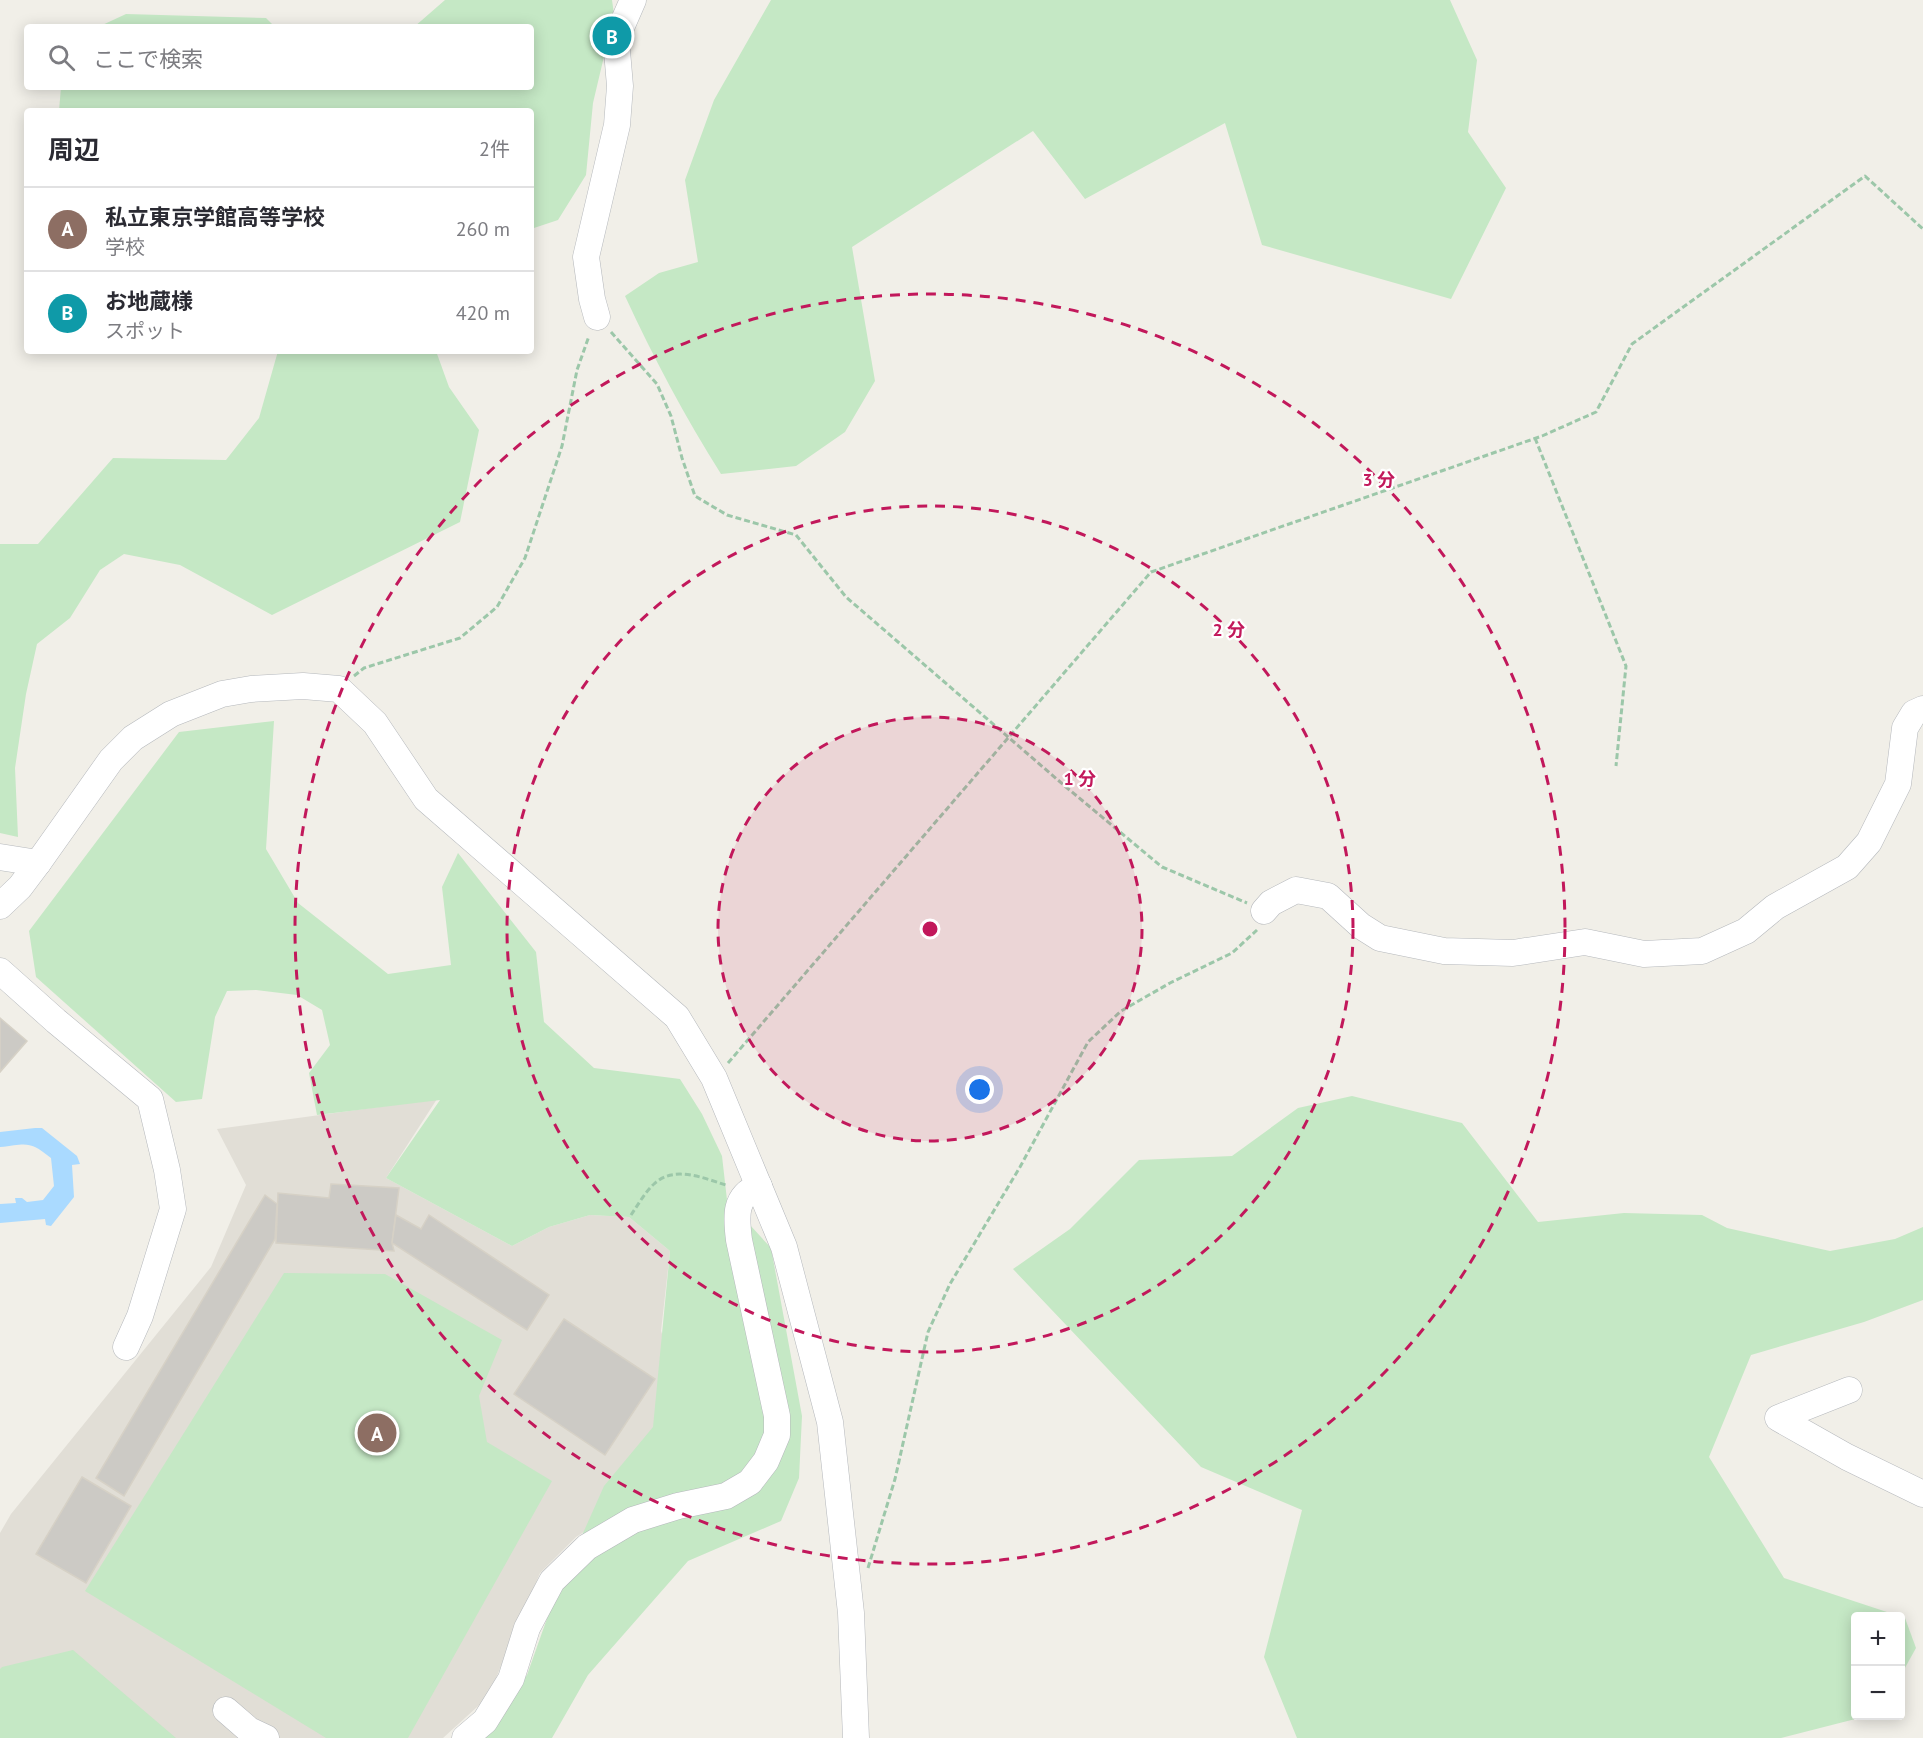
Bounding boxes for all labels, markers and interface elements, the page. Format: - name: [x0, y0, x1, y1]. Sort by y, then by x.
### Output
- pin: B: [592, 14, 632, 58]
- search box: [24, 24, 534, 90]
- icon: search: [45, 41, 78, 74]
- text: ここで検索: [93, 45, 203, 73]
- text: 周辺: [48, 133, 100, 166]
- text: 2件: [479, 136, 510, 162]
- text: 私立東京学館高等学校: [105, 203, 325, 231]
- text: A: [61, 216, 74, 242]
- text: 260 m: [456, 216, 510, 242]
- text: 学校: [105, 234, 145, 260]
- text: お地蔵様: [105, 287, 193, 315]
- text: B: [62, 300, 73, 326]
- text: 420 m: [456, 300, 510, 326]
- text: スポット: [105, 318, 185, 344]
- text: 3 分: [1363, 468, 1395, 491]
- text: 2 分: [1213, 618, 1245, 641]
- text: 1 分: [1064, 767, 1096, 790]
- centre of rings: [920, 919, 940, 939]
- your location: [965, 1075, 994, 1104]
- pin: A: [358, 1410, 397, 1456]
- map controls: [1851, 1612, 1905, 1720]
- button: +: [1851, 1612, 1905, 1666]
- button: −: [1851, 1666, 1905, 1720]

